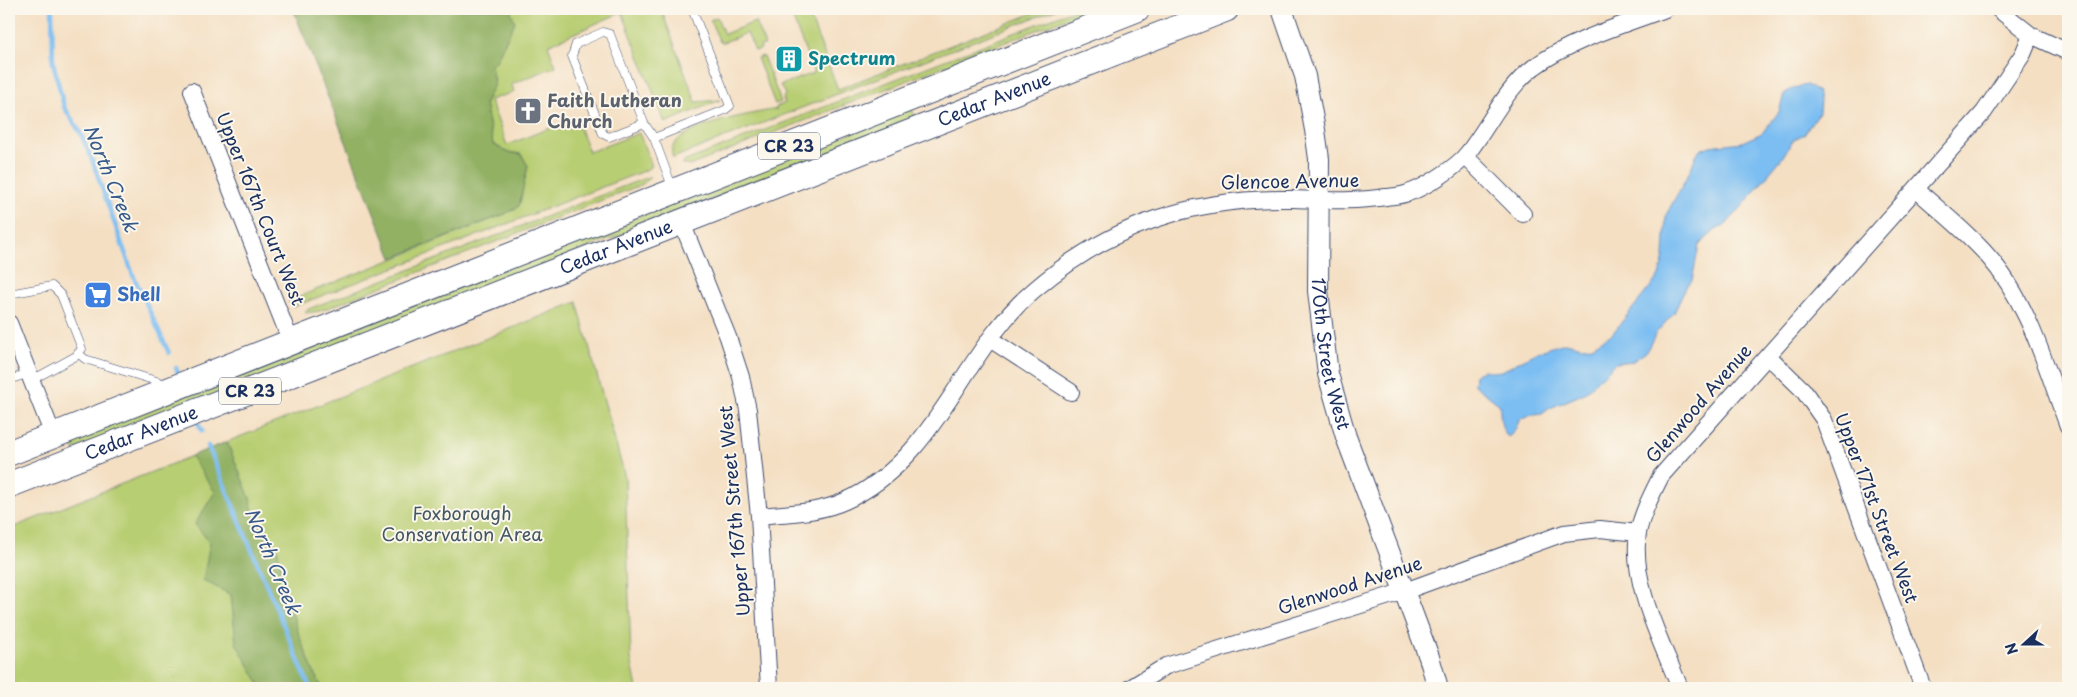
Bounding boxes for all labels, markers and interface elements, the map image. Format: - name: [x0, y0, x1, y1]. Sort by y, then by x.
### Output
- building icon: Spectrum: [774, 44, 804, 74]
- place label: Spectrum: [808, 44, 895, 71]
- street label: Cedar Avenue: [933, 64, 1054, 133]
- place label: Faith Lutheran Church: [547, 86, 682, 134]
- church icon: Faith Lutheran Church: [513, 96, 543, 126]
- street label: Upper 167th Court West: [210, 108, 313, 309]
- water label: North Creek: [78, 120, 147, 237]
- road number: CR 23: [758, 132, 820, 160]
- street label: Glencoe Avenue: [1220, 166, 1359, 195]
- street label: Cedar Avenue: [555, 212, 676, 280]
- street label: 170th Street West: [1306, 277, 1358, 433]
- supermarket icon: Shell: [83, 280, 113, 310]
- place label: Shell: [117, 280, 160, 307]
- street label: Glenwood Avenue: [1638, 337, 1757, 469]
- road number: CR 23: [219, 378, 281, 404]
- street label: Cedar Avenue: [80, 397, 201, 466]
- street label: Upper 167th Street West: [711, 405, 756, 618]
- street label: Upper 171st Street West: [1829, 408, 1926, 607]
- park label: Foxborough Conservation Area: [381, 499, 543, 547]
- water label: North Creek: [239, 503, 310, 620]
- street label: Glenwood Avenue: [1274, 548, 1425, 621]
- north arrow: [2000, 620, 2050, 670]
- text: N: [2000, 640, 2023, 658]

